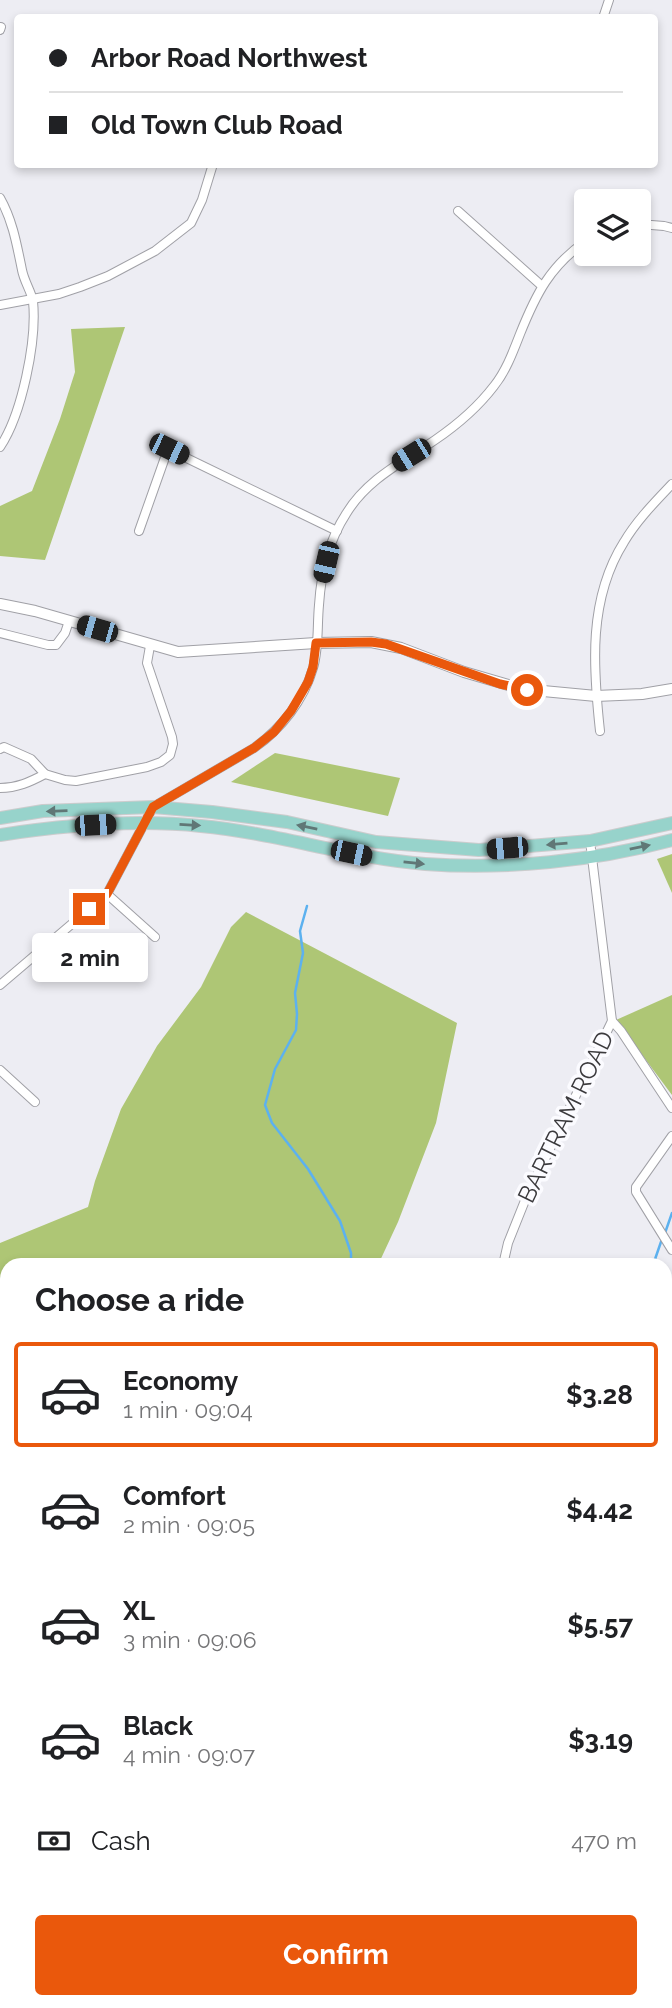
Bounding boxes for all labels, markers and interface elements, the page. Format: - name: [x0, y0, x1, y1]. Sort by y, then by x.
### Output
- text: Arbor Road Northwest: [91, 43, 368, 73]
- text: Old Town Club Road: [91, 110, 343, 140]
- map controls: [574, 189, 651, 266]
- button: layers: [574, 189, 651, 266]
- car: [146, 430, 193, 468]
- car: [388, 435, 435, 475]
- car: [312, 539, 341, 585]
- car: [74, 613, 121, 645]
- route start: [511, 674, 543, 706]
- one-way arrow: [45, 805, 67, 816]
- car: [74, 813, 117, 837]
- one-way arrow: [179, 820, 201, 831]
- one-way arrow: [296, 821, 318, 832]
- car: [486, 836, 529, 860]
- car: [329, 838, 374, 868]
- one-way arrow: [546, 839, 568, 850]
- one-way arrow: [629, 842, 651, 853]
- one-way arrow: [403, 857, 425, 868]
- route end: [73, 893, 105, 925]
- callout: 2 min: [31, 934, 147, 982]
- text: 2 min: [60, 944, 120, 971]
- street label: BARTRAM ROAD: [511, 1026, 620, 1207]
- text: Choose a ride: [35, 1281, 244, 1318]
- icon: car: [39, 1363, 102, 1426]
- text: Economy: [123, 1366, 238, 1396]
- text: $3.28: [566, 1380, 633, 1410]
- text: 1 min · 09:04: [123, 1396, 253, 1423]
- icon: car: [39, 1478, 102, 1541]
- text: Comfort: [123, 1481, 226, 1511]
- text: $4.42: [566, 1495, 633, 1525]
- text: 2 min · 09:05: [123, 1511, 255, 1538]
- icon: car: [39, 1593, 102, 1656]
- text: XL: [123, 1596, 155, 1626]
- text: $5.57: [567, 1610, 633, 1640]
- text: 3 min · 09:06: [123, 1626, 257, 1653]
- icon: car: [39, 1708, 102, 1771]
- text: Black: [123, 1711, 193, 1741]
- text: $3.19: [568, 1725, 633, 1755]
- text: 4 min · 09:07: [123, 1741, 255, 1768]
- icon: cash: [35, 1822, 73, 1860]
- text: Cash: [91, 1826, 151, 1856]
- text: 470 m: [571, 1827, 637, 1854]
- button: Confirm: [35, 1915, 637, 1995]

